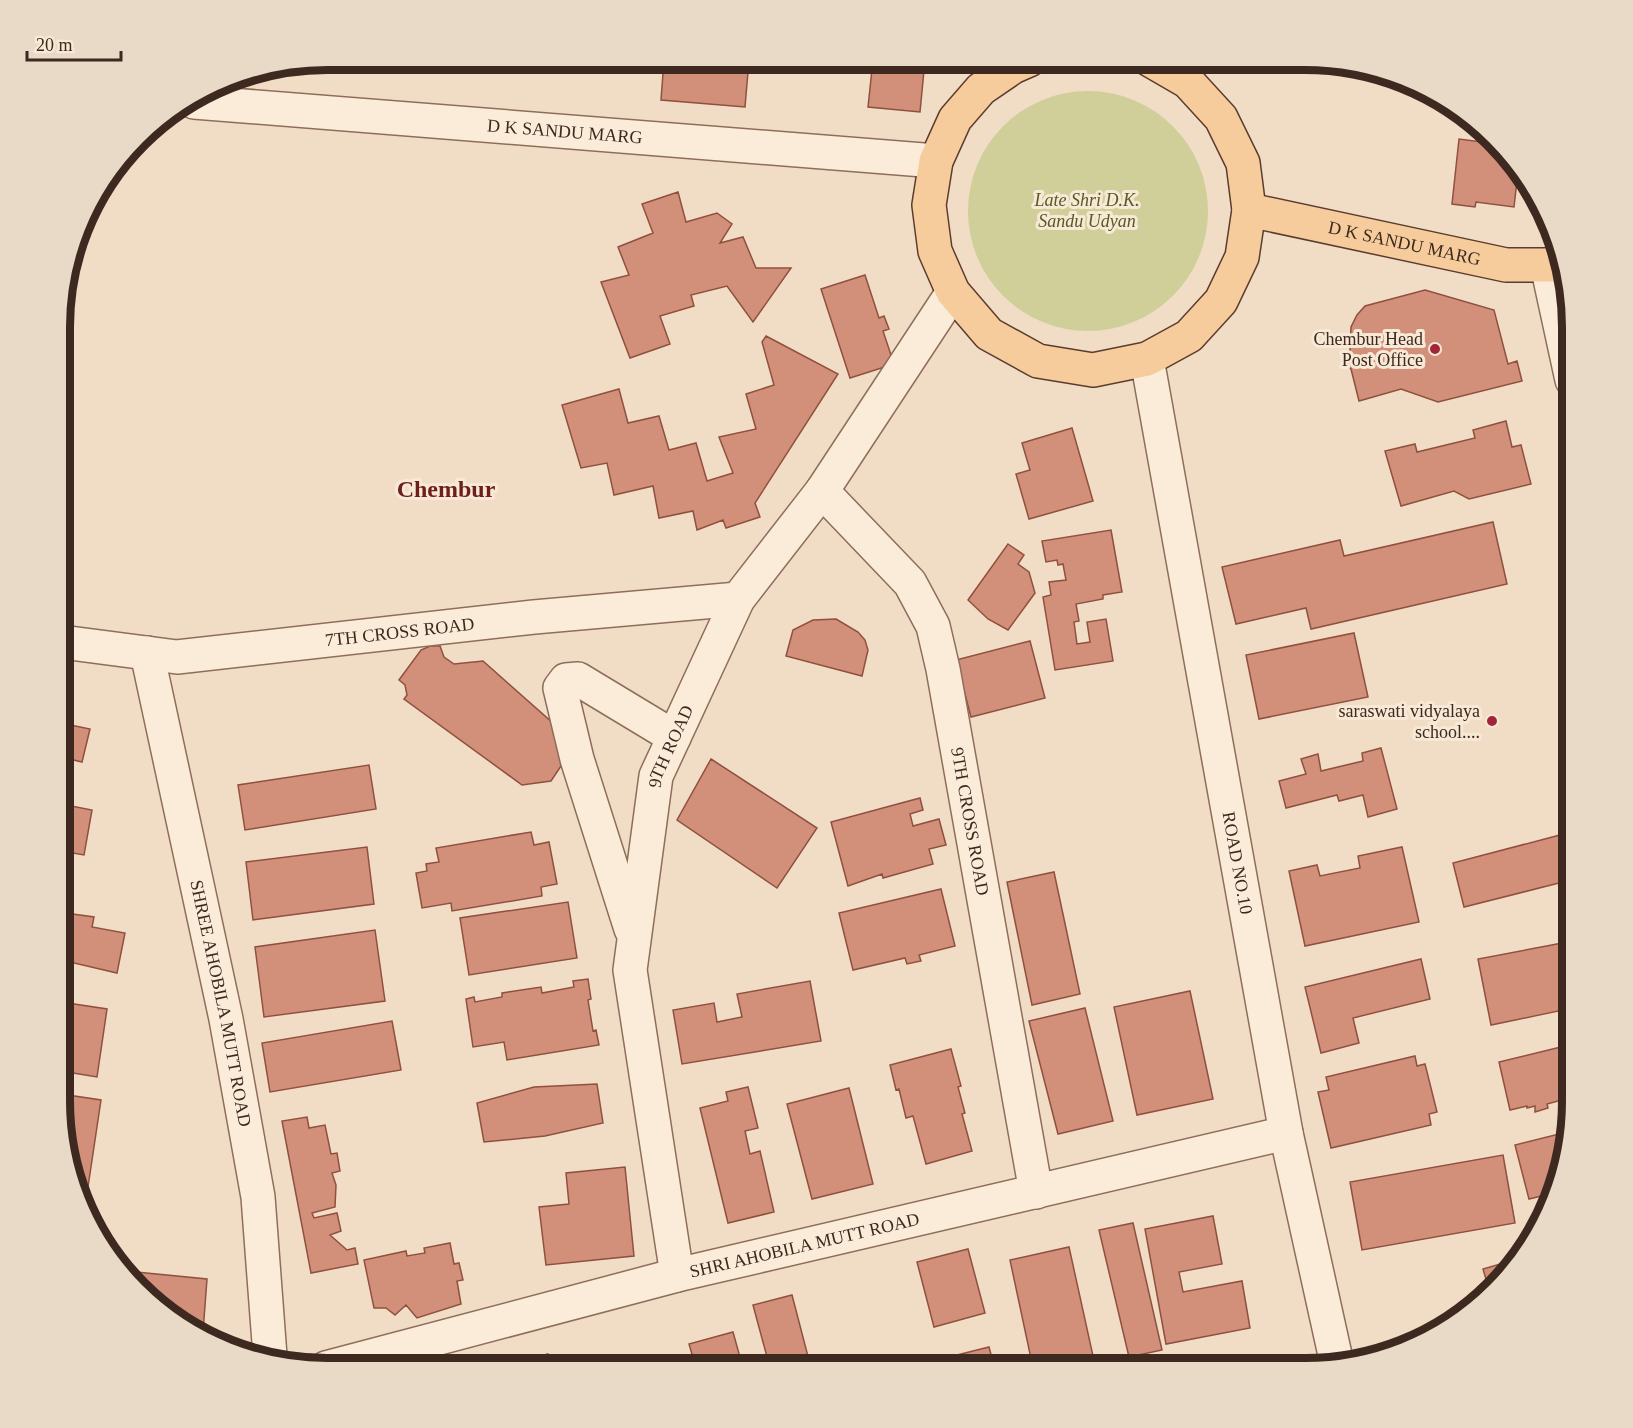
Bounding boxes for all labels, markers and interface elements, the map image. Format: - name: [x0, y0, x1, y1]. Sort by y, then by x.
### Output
- scale bar: [27, 24, 122, 62]
- text: 20 m: [36, 35, 73, 55]
- street label: D K SANDU MARG: [487, 115, 643, 148]
- park label: Late Shri D.K. Sandu Udyan: [1033, 190, 1140, 231]
- street label: D K SANDU MARG: [1326, 217, 1483, 269]
- place label: Chembur Head Post Office: [1314, 329, 1423, 370]
- marker: Chembur Head Post Office: [1428, 342, 1442, 356]
- district label: Chembur: [397, 476, 496, 502]
- street label: 7TH CROSS ROAD: [324, 614, 475, 650]
- place label: saraswati vidyalaya school....: [1339, 701, 1480, 742]
- street label: 9TH ROAD: [645, 702, 697, 789]
- marker: saraswati vidyalaya school....: [1485, 714, 1499, 728]
- street label: 9TH CROSS ROAD: [947, 746, 993, 897]
- street label: ROAD NO.10: [1218, 810, 1257, 916]
- street label: SHREE AHOBILA MUTT ROAD: [186, 878, 255, 1128]
- street label: SHRI AHOBILA MUTT ROAD: [688, 1209, 921, 1282]

